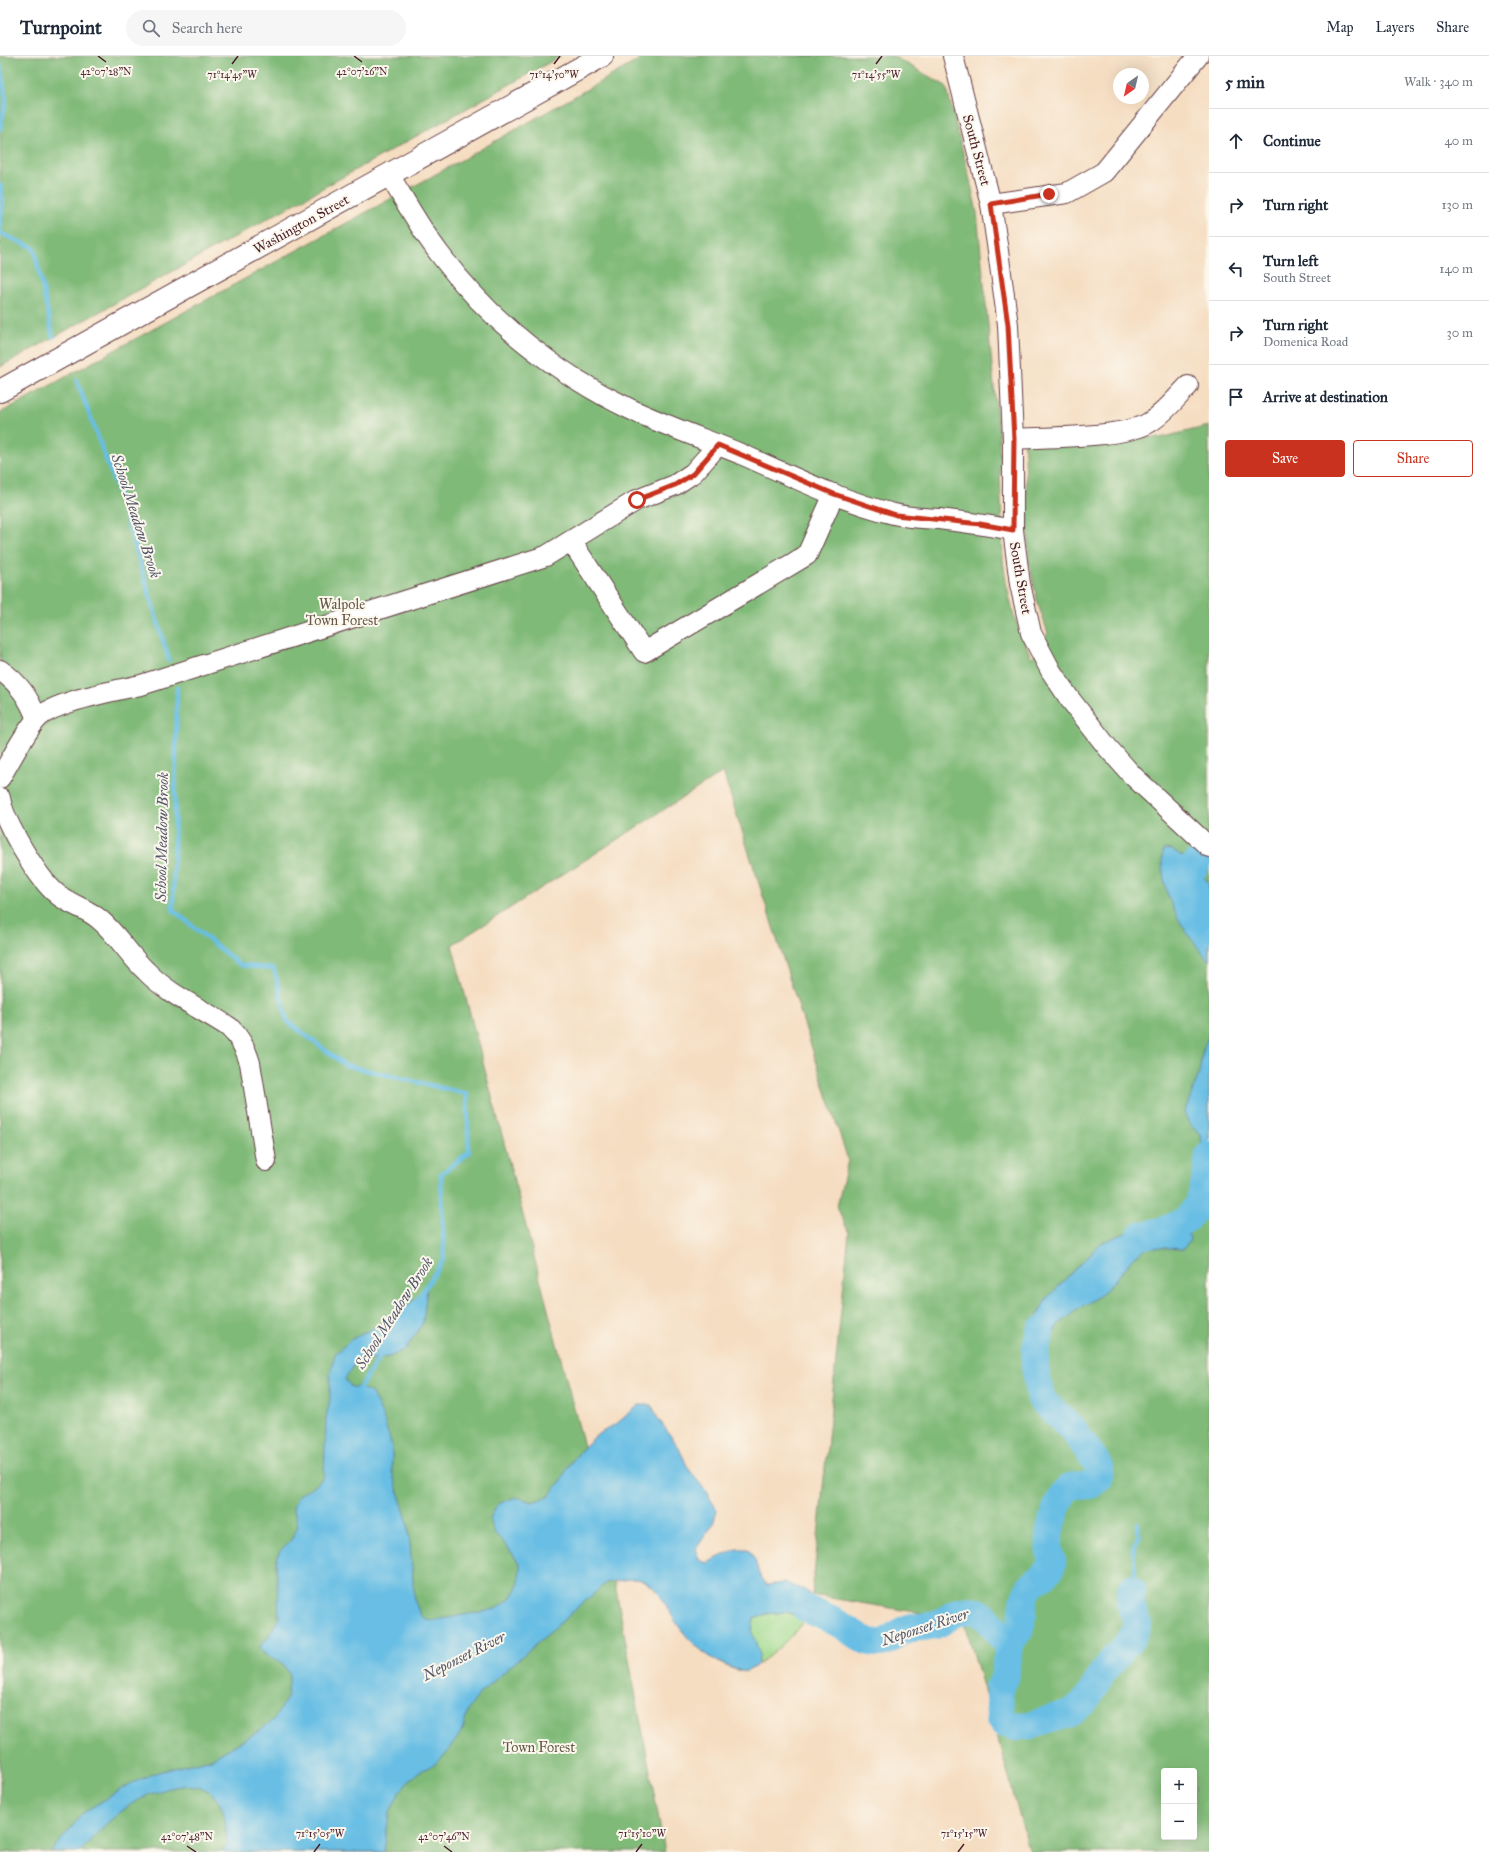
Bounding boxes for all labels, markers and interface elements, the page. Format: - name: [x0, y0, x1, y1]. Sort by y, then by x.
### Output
- search box: [126, 10, 406, 46]
- text: Turnpoint: [20, 16, 102, 39]
- icon: search: [140, 17, 162, 39]
- text: Search here: [172, 19, 243, 37]
- text: Map: [1326, 19, 1354, 36]
- text: Layers: [1376, 19, 1414, 36]
- text: Share: [1436, 19, 1469, 36]
- text: 42°07'28"N: [80, 66, 132, 78]
- text: 42°07'26"N: [337, 66, 388, 78]
- north arrow: [1113, 68, 1149, 104]
- text: 71°14'45"W: [207, 69, 257, 81]
- text: 71°14'50"W: [529, 69, 579, 81]
- text: 71°14'55"W: [852, 69, 901, 81]
- text: 5 min: [1225, 72, 1265, 93]
- text: Walk · 340 m: [1404, 74, 1473, 90]
- street label: South Street: [959, 113, 994, 188]
- icon: ahead: [1225, 130, 1247, 152]
- text: Continue: [1263, 132, 1321, 150]
- text: 40 m: [1444, 133, 1473, 149]
- route end: [1040, 185, 1058, 203]
- street label: Washington Street: [250, 191, 352, 258]
- icon: right: [1225, 194, 1247, 216]
- text: Turn right: [1263, 196, 1328, 214]
- text: 130 m: [1441, 197, 1473, 213]
- text: Turn left: [1263, 252, 1319, 270]
- icon: left: [1225, 258, 1247, 280]
- text: 140 m: [1439, 261, 1473, 277]
- text: South Street: [1263, 270, 1331, 286]
- text: Turn right: [1263, 316, 1328, 334]
- icon: right: [1225, 322, 1247, 344]
- text: 30 m: [1447, 325, 1473, 341]
- text: Domenica Road: [1263, 334, 1348, 350]
- icon: arrive: [1225, 386, 1247, 408]
- text: Arrive at destination: [1263, 388, 1388, 406]
- button: Save: [1225, 440, 1345, 477]
- button: Share: [1353, 440, 1473, 477]
- water label: School Meadow Brook: [107, 451, 165, 581]
- route start: [628, 491, 646, 509]
- street label: South Street: [1006, 541, 1035, 616]
- park label: Walpole Town Forest: [306, 596, 378, 629]
- water label: School Meadow Brook: [152, 772, 172, 903]
- water label: School Meadow Brook: [351, 1254, 437, 1373]
- water label: Neponset River: [878, 1604, 972, 1651]
- water label: Neponset River: [419, 1627, 510, 1686]
- park label: Town Forest: [503, 1739, 575, 1756]
- map controls: [1161, 1768, 1197, 1840]
- button: +: [1161, 1768, 1197, 1804]
- button: −: [1161, 1804, 1197, 1840]
- text: 71°15'05"W: [296, 1828, 345, 1840]
- text: 71°15'10"W: [618, 1828, 666, 1840]
- text: 71°15'15"W: [941, 1828, 988, 1840]
- text: 42°07'48"N: [161, 1831, 213, 1843]
- text: 42°07'46"N: [418, 1831, 470, 1843]

